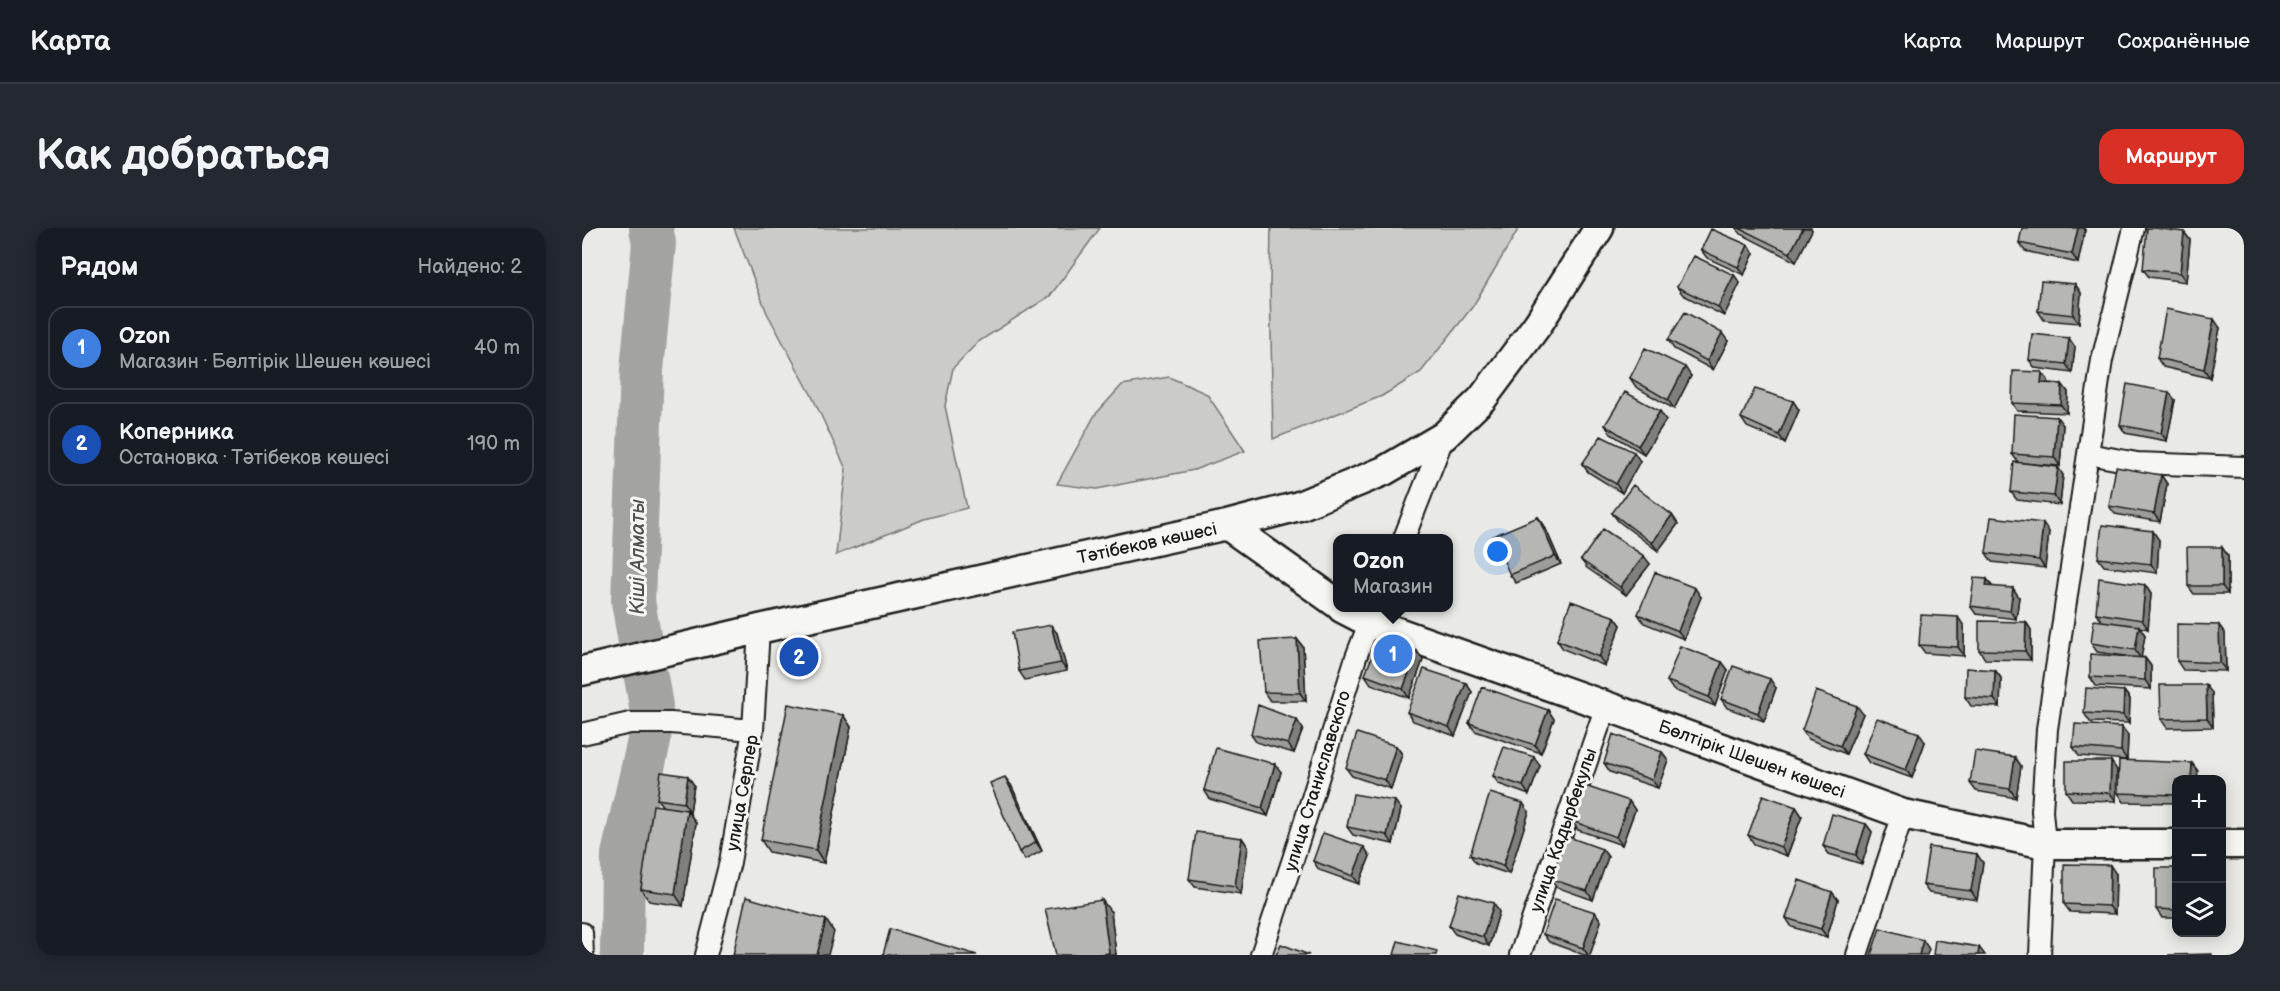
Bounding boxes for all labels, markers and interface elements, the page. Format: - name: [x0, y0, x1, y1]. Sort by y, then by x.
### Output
- text: Карта: [30, 25, 110, 58]
- text: Карта: [1903, 29, 1962, 54]
- text: Маршрут: [1995, 29, 2084, 54]
- text: Сохранённые: [2117, 29, 2250, 54]
- button: Маршрут: [2099, 129, 2244, 184]
- text: Как добраться: [36, 131, 331, 182]
- text: Рядом: [60, 252, 138, 283]
- text: Найдено: 2: [418, 255, 522, 279]
- text: Ozon: [119, 323, 170, 350]
- text: 1: [77, 336, 86, 360]
- text: 40 m: [474, 336, 520, 360]
- text: Магазин · Бөлтірік Шешен көшесі: [119, 350, 431, 374]
- text: Коперника: [119, 419, 234, 446]
- text: 2: [76, 432, 87, 456]
- text: 190 m: [467, 432, 520, 456]
- text: Остановка · Тәтібеков көшесі: [119, 446, 389, 470]
- water label: Кіші Алматы: [626, 499, 650, 615]
- street label: Тәтібеков көшесі: [1075, 518, 1219, 569]
- popup: [1333, 534, 1453, 612]
- your location: [1483, 537, 1512, 566]
- text: Ozon: [1353, 548, 1404, 575]
- text: Магазин: [1353, 575, 1433, 599]
- pin: 1: [1374, 632, 1412, 676]
- pin: 2: [780, 634, 818, 680]
- street label: улица Станиславского: [1280, 688, 1355, 874]
- street label: Бөлтірік Шешен көшесі: [1656, 716, 1848, 803]
- street label: улица Серпер: [722, 733, 763, 853]
- street label: улица Кадырбекулы: [1526, 745, 1601, 915]
- map controls: [2172, 775, 2226, 937]
- button: +: [2172, 775, 2226, 829]
- button: −: [2172, 829, 2226, 883]
- button: layers: [2172, 883, 2226, 937]

